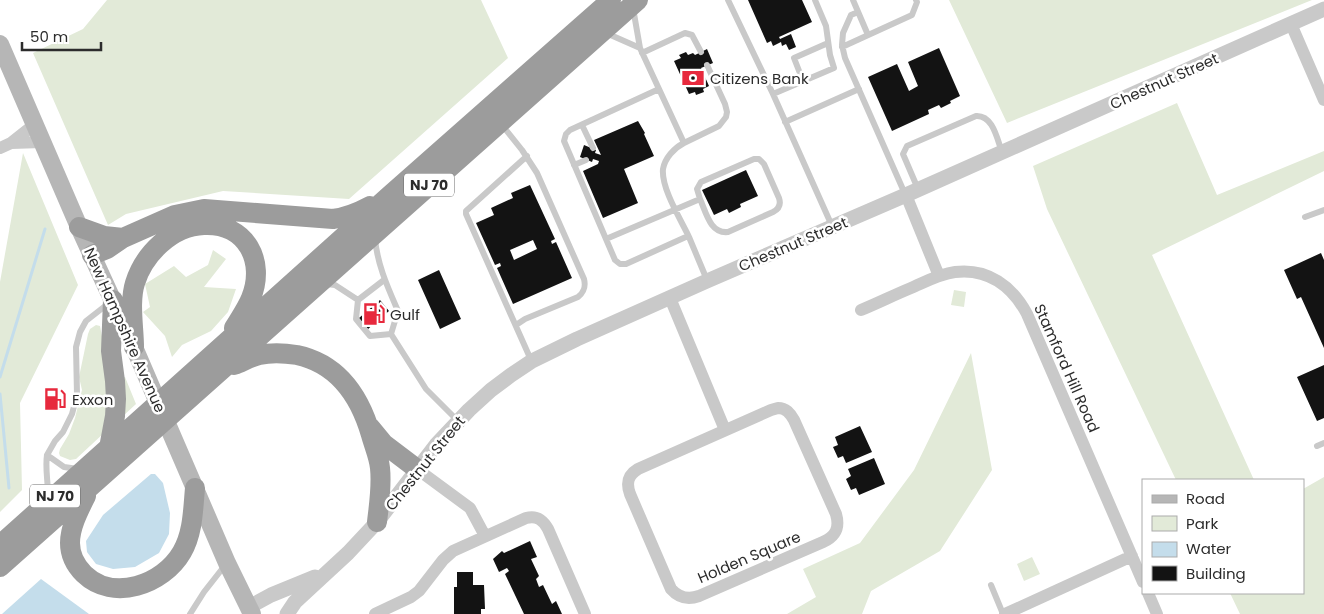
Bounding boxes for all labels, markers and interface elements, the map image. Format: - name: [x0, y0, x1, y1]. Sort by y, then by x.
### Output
- scale bar: [22, 20, 101, 52]
- text: 50 m: [30, 26, 68, 47]
- street label: Chestnut Street: [1107, 48, 1221, 114]
- bank icon: Citizens Bank: [680, 65, 706, 91]
- place label: Citizens Bank: [710, 68, 809, 89]
- road number: NJ 70: [404, 174, 454, 196]
- street label: Chestnut Street: [735, 212, 851, 276]
- street label: New Hampshire Avenue: [79, 244, 171, 416]
- street label: Stamford Hill Road: [1029, 300, 1105, 436]
- fuel station icon: Gulf: [361, 301, 387, 327]
- place label: Gulf: [390, 304, 420, 325]
- fuel station icon: Exxon: [42, 386, 68, 412]
- place label: Exxon: [72, 389, 113, 410]
- street label: Chestnut Street: [380, 411, 470, 515]
- legend: [1142, 479, 1304, 594]
- road number: NJ 70: [30, 484, 80, 508]
- text: Road: [1186, 488, 1225, 509]
- text: Park: [1186, 513, 1218, 534]
- street label: Holden Square: [694, 526, 804, 588]
- text: Water: [1186, 538, 1232, 559]
- text: Building: [1186, 563, 1246, 584]

